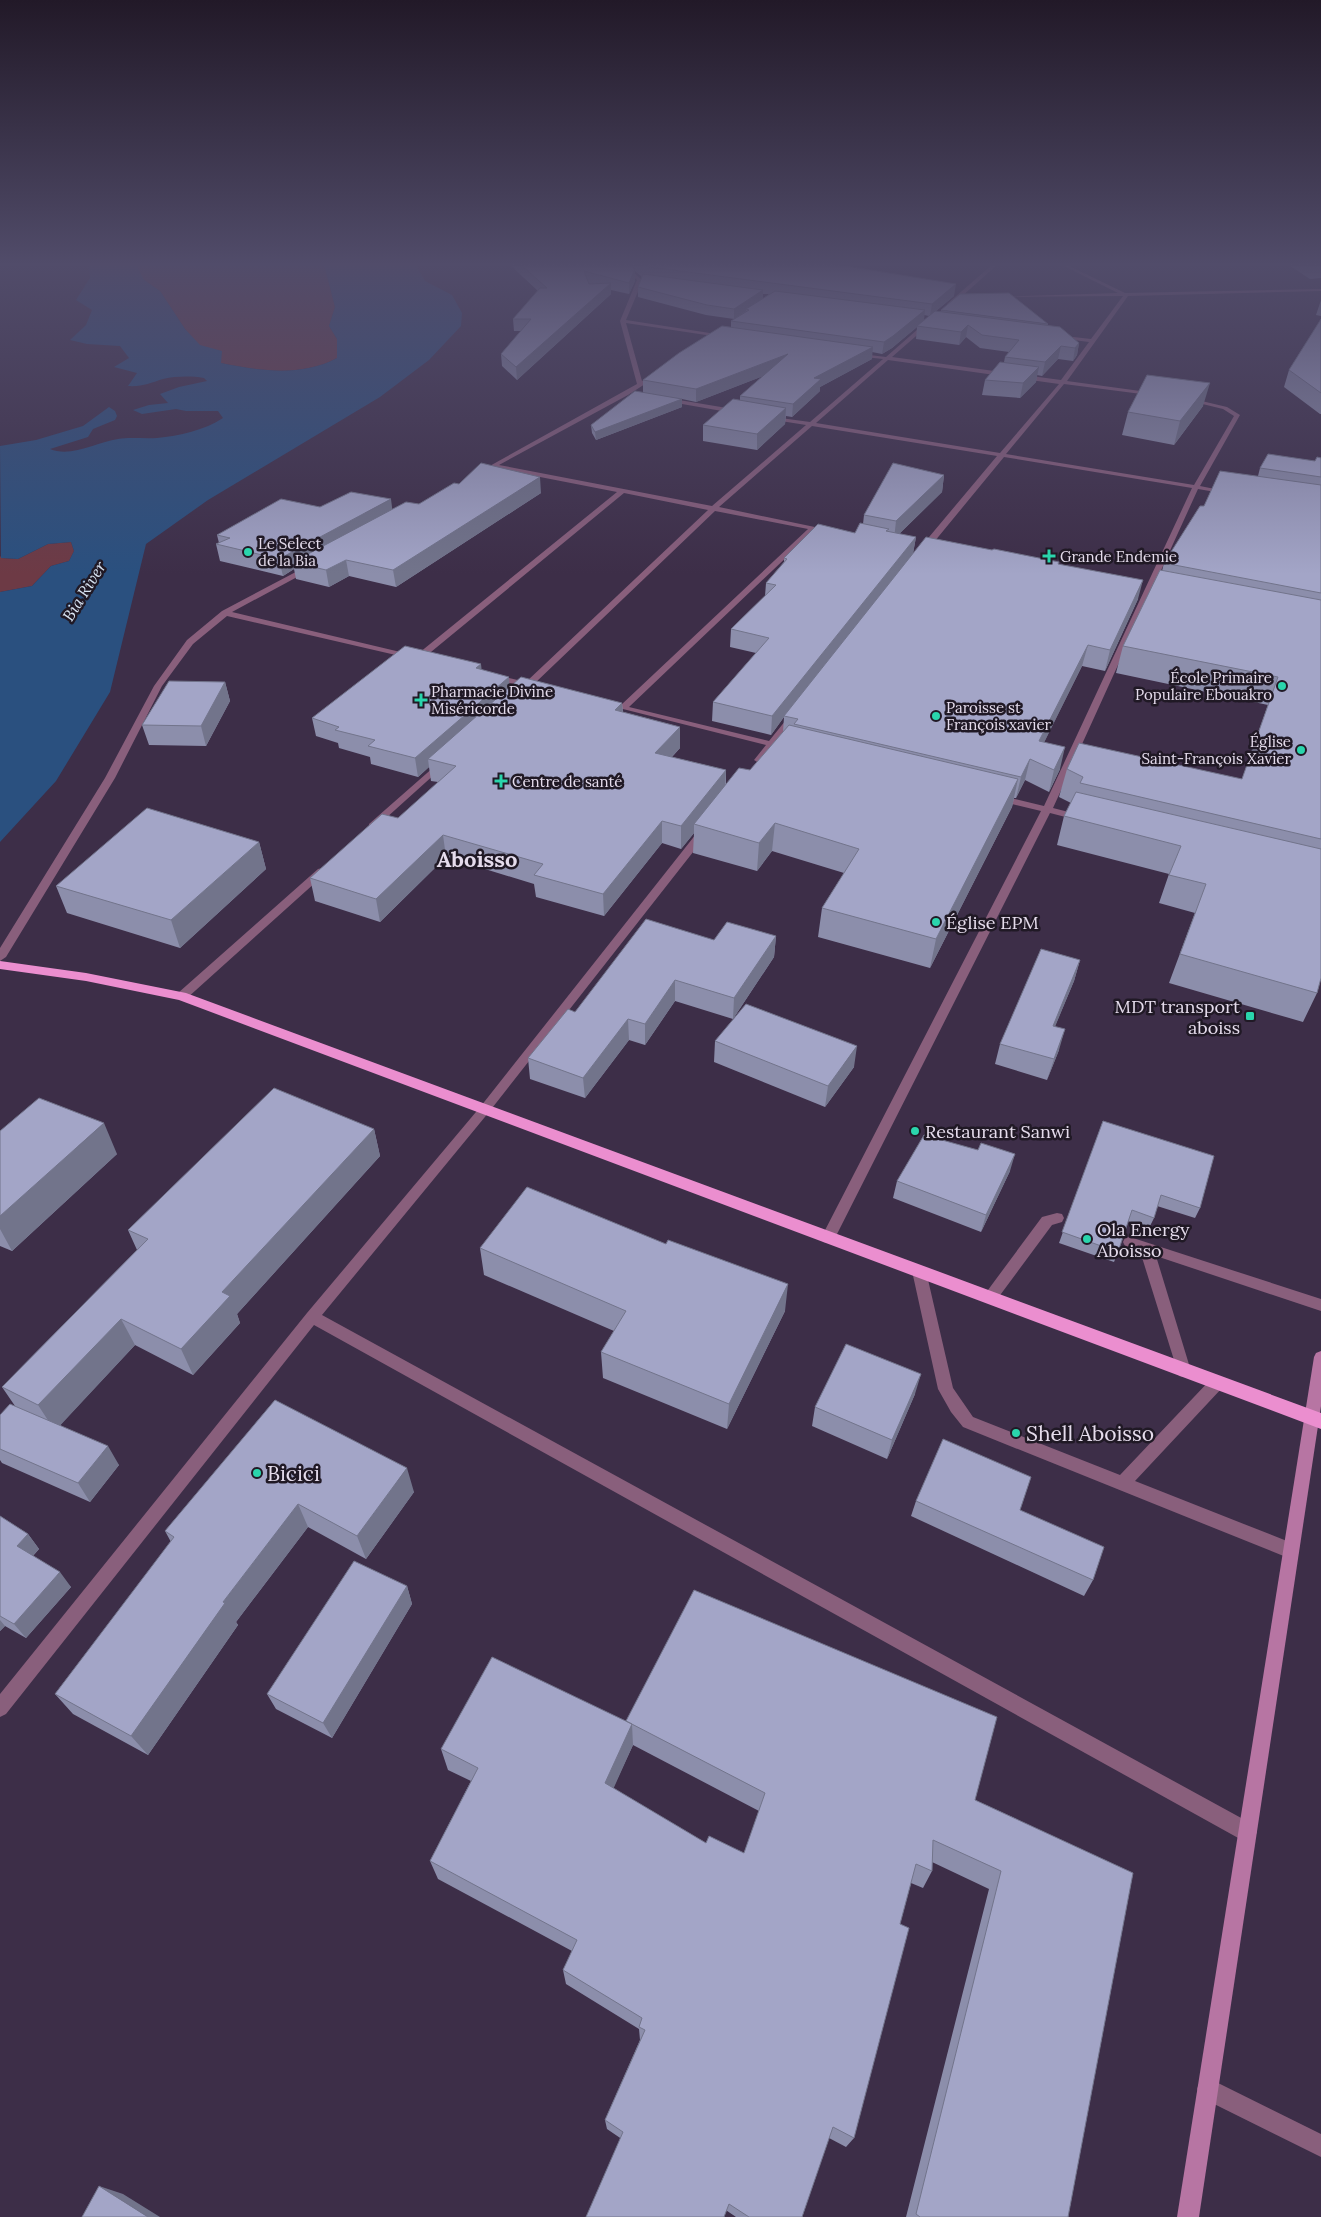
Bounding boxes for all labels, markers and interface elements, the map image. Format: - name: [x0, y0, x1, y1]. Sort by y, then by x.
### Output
- place label: Le Select de la Bia: [258, 534, 321, 570]
- marker: Le Select de la Bia: [242, 546, 254, 558]
- place label: Grande Endemie: [1060, 547, 1177, 566]
- marker: Grande Endemie: [1042, 549, 1056, 563]
- water label: Bia River: [58, 557, 111, 625]
- place label: École Primaire Populaire Ebouakro: [1135, 668, 1272, 704]
- marker: École Primaire Populaire Ebouakro: [1276, 680, 1288, 692]
- place label: Pharmacie Divine Miséricorde: [431, 682, 553, 718]
- marker: Pharmacie Divine Miséricorde: [415, 694, 427, 706]
- place label: Paroisse st François xavier: [946, 698, 1052, 734]
- marker: Paroisse st François xavier: [930, 710, 942, 722]
- place label: Église Saint-François Xavier: [1142, 732, 1291, 768]
- marker: Église Saint-François Xavier: [1295, 744, 1307, 756]
- place label: Centre de santé: [512, 772, 623, 791]
- marker: Centre de santé: [494, 774, 508, 788]
- district label: Aboisso: [437, 845, 517, 873]
- place label: Église EPM: [946, 911, 1039, 934]
- marker: Église EPM: [930, 916, 942, 928]
- place label: MDT transport aboiss: [1114, 995, 1240, 1039]
- marker: MDT transport aboiss: [1244, 1010, 1256, 1022]
- place label: Restaurant Sanwi: [925, 1120, 1070, 1143]
- marker: Restaurant Sanwi: [909, 1125, 921, 1137]
- place label: Ola Energy Aboisso: [1096, 1218, 1190, 1262]
- marker: Ola Energy Aboisso: [1081, 1233, 1093, 1245]
- place label: Shell Aboisso: [1026, 1420, 1154, 1447]
- marker: Shell Aboisso: [1010, 1427, 1022, 1439]
- place label: Bicici: [267, 1460, 320, 1487]
- marker: Bicici: [251, 1467, 263, 1479]

